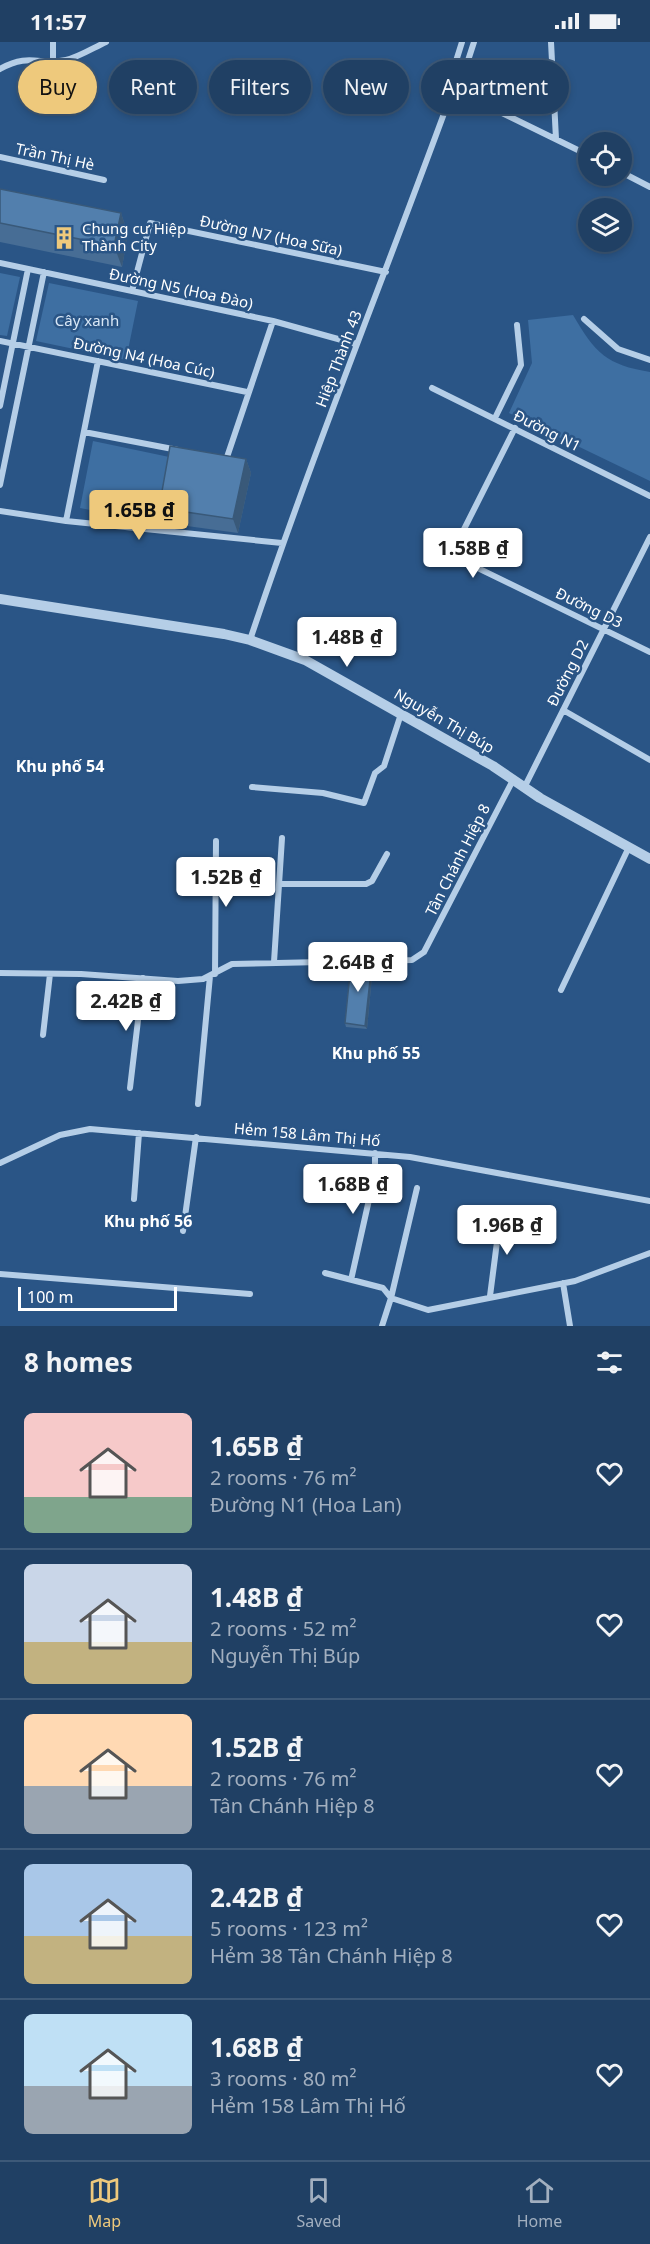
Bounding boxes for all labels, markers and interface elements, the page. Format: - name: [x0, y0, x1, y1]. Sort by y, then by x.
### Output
- text: 11:57: [30, 6, 87, 36]
- chip: Buy: [18, 60, 97, 114]
- chip: Rent: [109, 60, 197, 114]
- chip: Filters: [209, 60, 311, 114]
- chip: New: [323, 60, 409, 114]
- chip: Apartment: [421, 60, 569, 114]
- map controls: [578, 132, 632, 252]
- button: locate: [578, 132, 632, 186]
- street label: Trần Thị Hè: [14, 138, 96, 174]
- button: layers: [578, 198, 632, 252]
- street label: Đường N7 (Hoa Sữa): [198, 210, 344, 260]
- place label: Chung cư Hiệp Thành City: [82, 218, 186, 255]
- building icon: Chung cư Hiệp Thành City: [51, 225, 77, 251]
- street label: Đường N5 (Hoa Đào): [107, 263, 255, 313]
- street label: Hiệp Thành 43: [310, 307, 366, 410]
- park label: Cây xanh: [55, 310, 119, 330]
- street label: Đường N4 (Hoa Cúc): [72, 332, 217, 382]
- street label: Đường N1: [511, 405, 584, 456]
- pin: 1.65B ₫: [84, 490, 194, 541]
- text: 1.65B ₫: [103, 496, 175, 523]
- pin: 1.58B ₫: [418, 528, 528, 579]
- text: 1.58B ₫: [437, 534, 509, 561]
- street label: Đường D3: [553, 582, 626, 632]
- pin: 1.48B ₫: [292, 617, 402, 668]
- text: 1.48B ₫: [311, 623, 383, 650]
- street label: Đường D2: [542, 636, 592, 709]
- street label: Nguyễn Thị Búp: [391, 683, 498, 757]
- district label: Khu phố 54: [16, 755, 104, 777]
- street label: Tân Chánh Hiệp 8: [420, 800, 494, 919]
- pin: 1.52B ₫: [171, 857, 281, 908]
- text: 1.52B ₫: [190, 863, 262, 890]
- pin: 2.64B ₫: [303, 942, 413, 993]
- text: 2.64B ₫: [322, 948, 394, 975]
- pin: 2.42B ₫: [71, 981, 181, 1032]
- text: 2.42B ₫: [90, 987, 162, 1014]
- district label: Khu phố 55: [332, 1042, 420, 1064]
- street label: Hẻm 158 Lâm Thị Hố: [233, 1118, 381, 1150]
- pin: 1.68B ₫: [298, 1164, 408, 1215]
- text: 1.68B ₫: [317, 1170, 389, 1197]
- pin: 1.96B ₫: [452, 1205, 562, 1256]
- district label: Khu phố 56: [104, 1210, 192, 1232]
- text: 1.96B ₫: [471, 1211, 543, 1238]
- scale bar: [18, 1284, 177, 1312]
- text: 100 m: [27, 1286, 74, 1308]
- text: 8 homes: [24, 1344, 133, 1380]
- icon: filters: [593, 1346, 626, 1379]
- text: 1.65B ₫: [210, 1428, 303, 1464]
- icon: home: [72, 1437, 144, 1509]
- icon: heart: [593, 1457, 626, 1490]
- text: 2 rooms · 76 m²: [210, 1464, 357, 1491]
- text: Đường N1 (Hoa Lan): [210, 1491, 402, 1518]
- text: 1.48B ₫: [210, 1579, 303, 1615]
- icon: home: [72, 1588, 144, 1660]
- icon: heart: [593, 1608, 626, 1641]
- text: 2 rooms · 52 m²: [210, 1615, 357, 1642]
- text: Nguyễn Thị Búp: [210, 1642, 360, 1669]
- text: 1.52B ₫: [210, 1729, 303, 1765]
- icon: home: [72, 1738, 144, 1810]
- icon: heart: [593, 1758, 626, 1791]
- text: 2 rooms · 76 m²: [210, 1765, 357, 1792]
- text: Tân Chánh Hiệp 8: [210, 1792, 375, 1819]
- text: 2.42B ₫: [210, 1879, 303, 1915]
- icon: home: [72, 1888, 144, 1960]
- icon: heart: [593, 1908, 626, 1941]
- text: 5 rooms · 123 m²: [210, 1915, 368, 1942]
- text: Hẻm 38 Tân Chánh Hiệp 8: [210, 1942, 453, 1969]
- text: 1.68B ₫: [210, 2029, 303, 2065]
- icon: home: [72, 2038, 144, 2110]
- icon: heart: [593, 2058, 626, 2091]
- text: 3 rooms · 80 m²: [210, 2065, 357, 2092]
- text: Hẻm 158 Lâm Thị Hố: [210, 2092, 406, 2119]
- tab: Map: [88, 2174, 121, 2232]
- tab: Saved: [297, 2174, 341, 2232]
- tab: Home: [517, 2174, 562, 2232]

